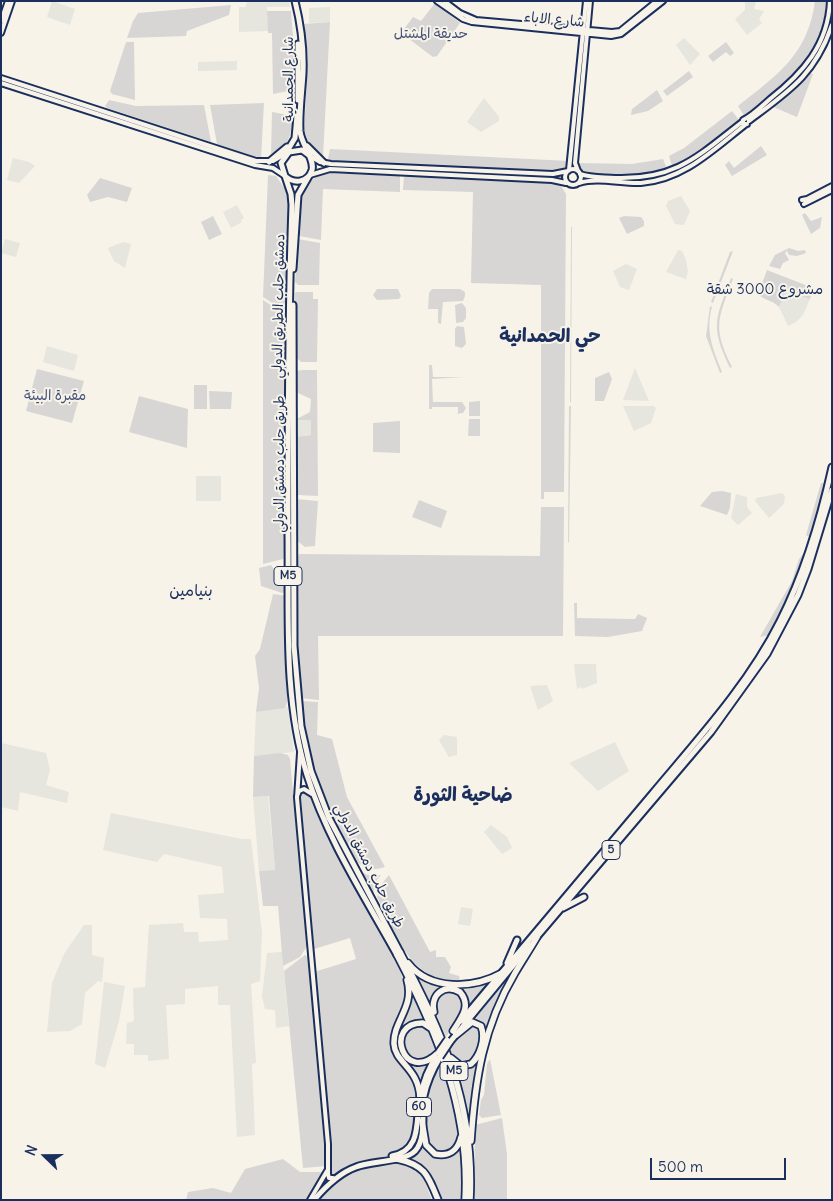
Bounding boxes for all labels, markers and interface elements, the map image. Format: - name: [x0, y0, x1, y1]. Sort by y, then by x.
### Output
- street label: شارع الاباء: [523, 9, 585, 31]
- park label: حديقة المشتل: [394, 26, 468, 42]
- street label: شارع الحمدانية: [281, 36, 297, 122]
- street label: دمشق حلب الطريق الدولي: [269, 234, 289, 378]
- district label: مشروع 3000 شقة: [707, 281, 823, 299]
- district label: حي الحمدانية: [499, 326, 601, 348]
- park label: مقبرة البيئة: [24, 388, 86, 404]
- street label: طريق حلب دمشق الدولي: [272, 395, 288, 533]
- road number: M5: [274, 566, 302, 586]
- district label: بنيامين: [169, 581, 213, 601]
- district label: ضاحية الثورة: [413, 785, 513, 807]
- street label: طريق حلب دمشق الدولي: [330, 801, 408, 931]
- road number: 5: [602, 840, 620, 860]
- road number: M5: [440, 1062, 468, 1080]
- road number: 60: [406, 1098, 432, 1116]
- north arrow: [20, 1131, 70, 1181]
- text: N: [21, 1143, 41, 1158]
- scale bar: [653, 1148, 789, 1180]
- text: 500 m: [658, 1157, 703, 1176]

